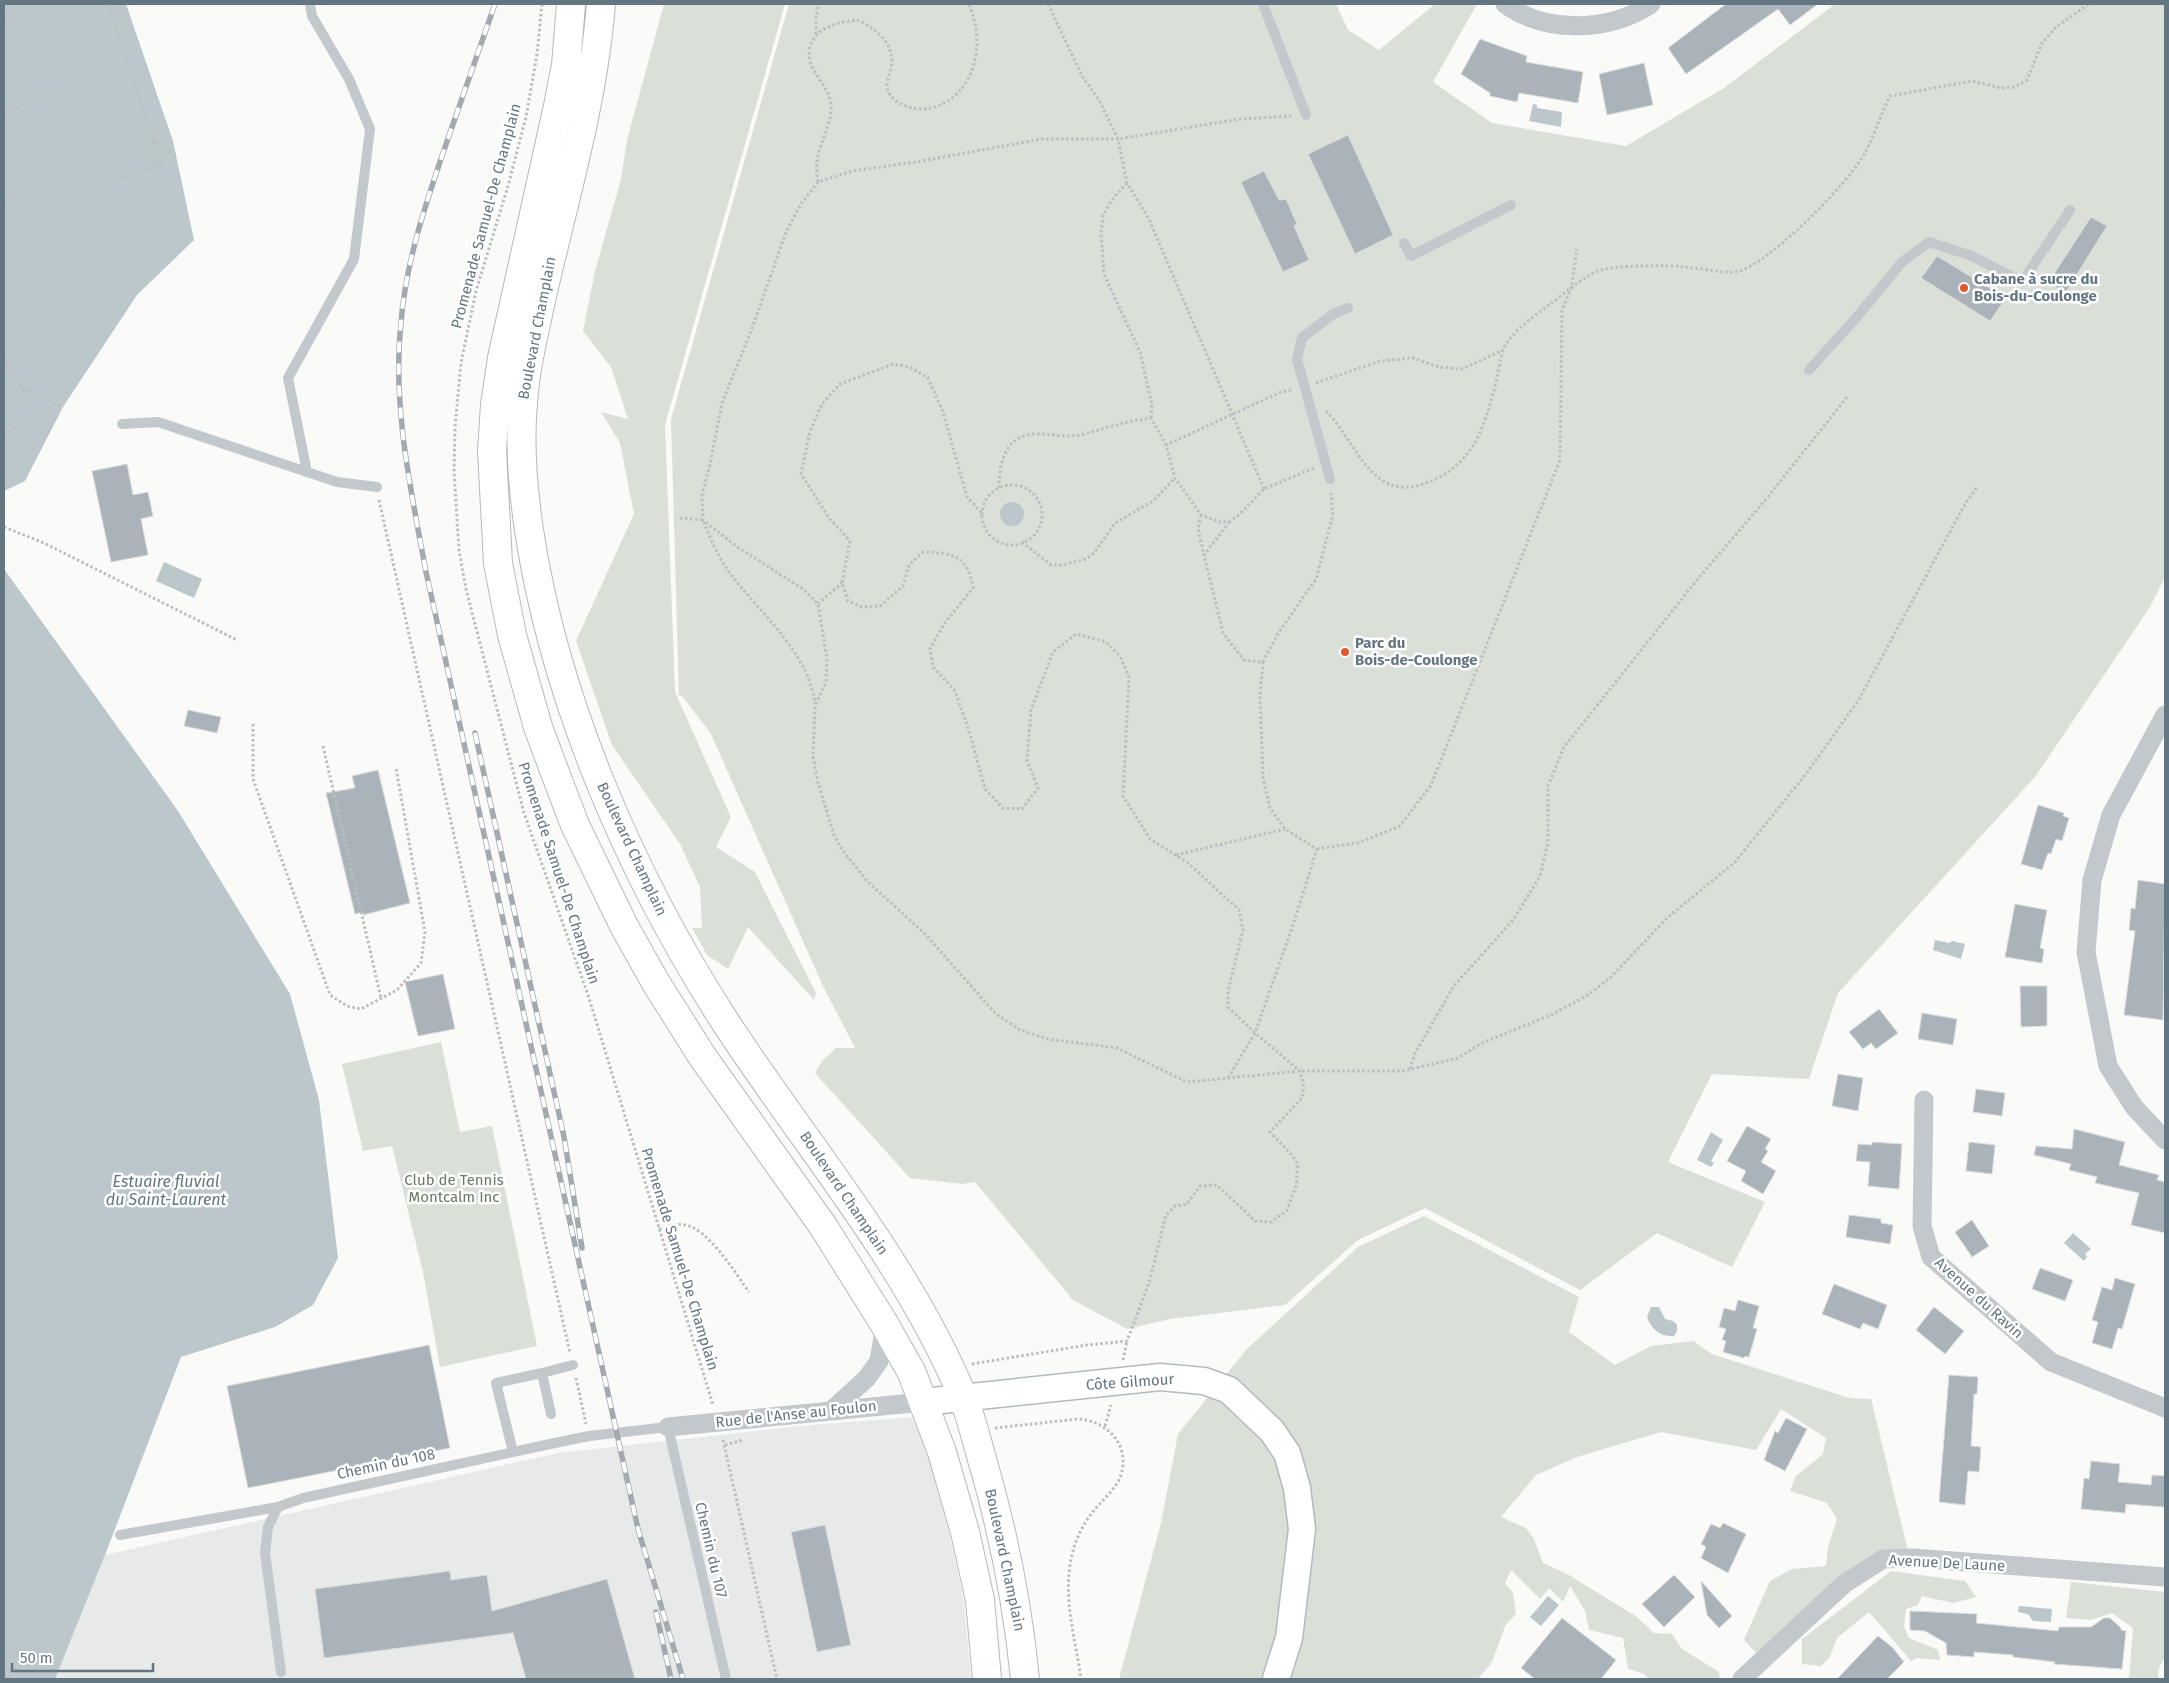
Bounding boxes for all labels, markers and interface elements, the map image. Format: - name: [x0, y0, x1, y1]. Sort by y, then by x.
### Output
- street label: Promenade Samuel-De Champlain: [447, 101, 525, 331]
- street label: Boulevard Champlain: [514, 255, 560, 401]
- place label: Cabane à sucre du Bois-du-Coulonge: [1974, 270, 2098, 305]
- marker: Cabane à sucre du Bois-du-Coulonge: [1958, 282, 1970, 294]
- place label: Parc du Bois-de-Coulonge: [1355, 634, 1478, 669]
- marker: Parc du Bois-de-Coulonge: [1339, 646, 1351, 658]
- street label: Promenade Samuel-De Champlain: [515, 760, 603, 986]
- street label: Boulevard Champlain: [593, 779, 671, 919]
- street label: Boulevard Champlain: [796, 1128, 892, 1258]
- street label: Promenade Samuel-De Champlain: [637, 1145, 723, 1373]
- park label: Club de Tennis Montcalm Inc: [404, 1171, 504, 1206]
- water label: Estuaire fluvial du Saint-Laurent: [106, 1172, 226, 1209]
- street label: Avenue du Ravin: [1931, 1254, 2027, 1342]
- street label: Côte Gilmour: [1085, 1370, 1175, 1394]
- street label: Rue de l'Anse au Foulon: [715, 1397, 877, 1431]
- street label: Chemin du 108: [335, 1445, 437, 1483]
- street label: Boulevard Champlain: [981, 1487, 1029, 1633]
- street label: Chemin du 107: [691, 1500, 731, 1600]
- street label: Avenue De Laune: [1888, 1551, 2006, 1575]
- scale bar: [12, 1640, 154, 1672]
- text: 50 m: [20, 1649, 53, 1667]

